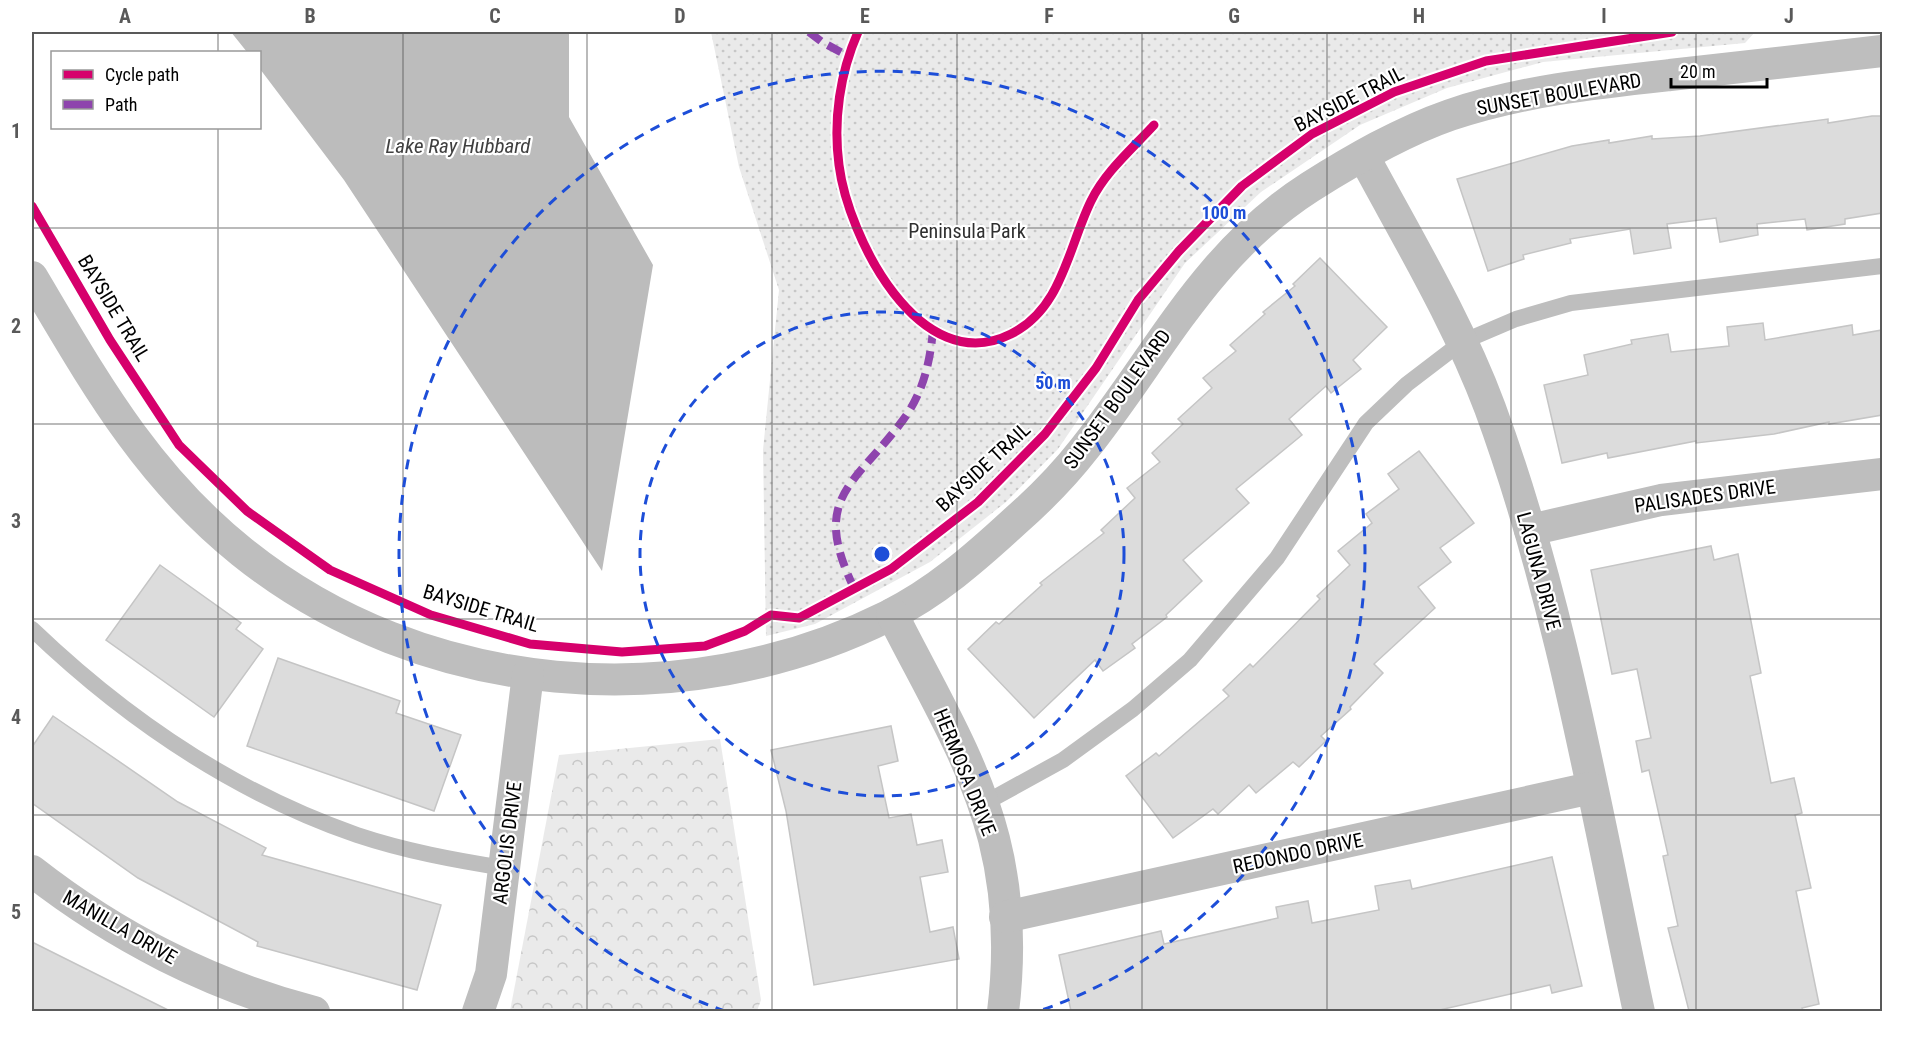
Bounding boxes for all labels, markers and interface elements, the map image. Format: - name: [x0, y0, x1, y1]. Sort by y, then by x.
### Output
- text: A: [119, 4, 131, 28]
- text: B: [304, 4, 316, 28]
- text: C: [489, 4, 501, 28]
- text: D: [674, 4, 686, 28]
- text: E: [860, 4, 870, 28]
- text: F: [1044, 4, 1054, 28]
- text: G: [1228, 4, 1240, 28]
- text: H: [1413, 4, 1425, 28]
- text: I: [1601, 4, 1607, 28]
- text: J: [1784, 4, 1794, 28]
- legend: [51, 51, 261, 129]
- scale bar: [1671, 51, 1767, 89]
- street label: BAYSIDE TRAIL: [1290, 61, 1408, 137]
- text: 20 m: [1680, 61, 1715, 82]
- text: Cycle path: [105, 64, 179, 85]
- street label: SUNSET BOULEVARD: [1475, 68, 1643, 120]
- text: Path: [105, 94, 138, 115]
- text: 1: [11, 119, 21, 143]
- water label: Lake Ray Hubbard: [386, 134, 531, 158]
- text: 100 m: [1202, 202, 1246, 223]
- park label: Peninsula Park: [908, 219, 1026, 243]
- street label: BAYSIDE TRAIL: [73, 250, 155, 366]
- text: 2: [11, 314, 21, 338]
- street label: SUNSET BOULEVARD: [1058, 324, 1176, 474]
- text: 50 m: [1035, 372, 1071, 393]
- street label: BAYSIDE TRAIL: [931, 417, 1035, 517]
- street label: PALISADES DRIVE: [1633, 474, 1777, 518]
- text: 3: [11, 509, 21, 533]
- street label: LAGUNA DRIVE: [1512, 509, 1566, 633]
- centre of rings: [872, 544, 892, 564]
- street label: BAYSIDE TRAIL: [420, 579, 542, 637]
- text: 4: [11, 705, 21, 729]
- street label: HERMOSA DRIVE: [929, 705, 1001, 839]
- street label: ARGOLIS DRIVE: [488, 780, 526, 906]
- street label: REDONDO DRIVE: [1231, 827, 1365, 879]
- street label: MANILLA DRIVE: [59, 885, 181, 969]
- text: 5: [11, 900, 21, 924]

